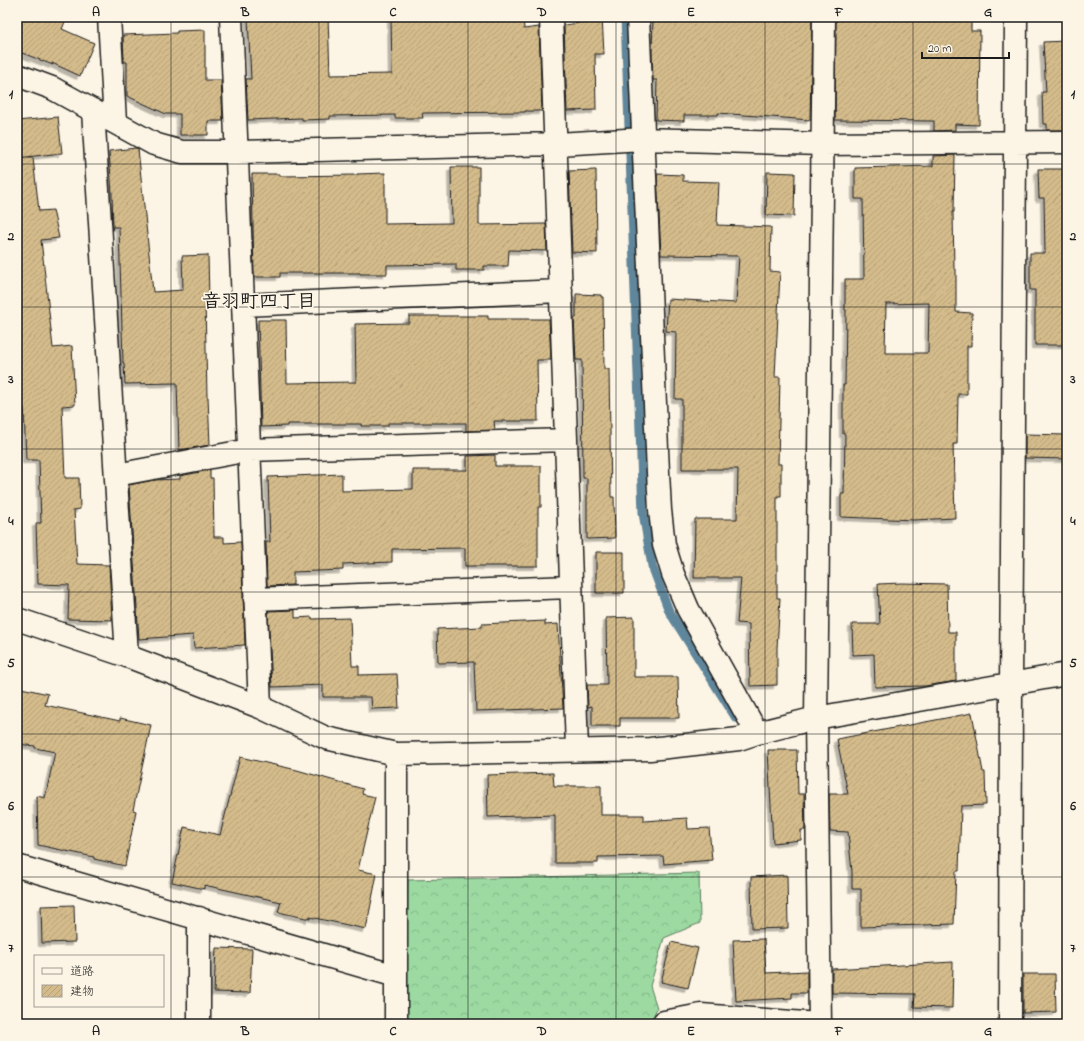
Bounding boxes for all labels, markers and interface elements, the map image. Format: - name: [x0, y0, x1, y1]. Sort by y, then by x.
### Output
- text: A: [92, 3, 100, 22]
- text: B: [240, 3, 250, 22]
- text: C: [389, 3, 397, 22]
- text: D: [536, 3, 547, 22]
- text: E: [687, 3, 695, 22]
- text: F: [834, 3, 844, 22]
- text: G: [984, 3, 992, 22]
- scale bar: [922, 34, 1009, 60]
- text: 20 m: [928, 40, 951, 58]
- text: 1: [9, 85, 14, 104]
- text: 1: [1071, 85, 1076, 104]
- text: 2: [7, 227, 15, 246]
- text: 2: [1069, 227, 1077, 246]
- district label: 音羽町四丁目: [202, 289, 316, 316]
- text: 3: [7, 370, 14, 389]
- text: 3: [1069, 370, 1076, 389]
- text: 4: [7, 512, 14, 531]
- text: 4: [1069, 512, 1076, 531]
- text: 5: [7, 654, 15, 673]
- text: 5: [1069, 654, 1077, 673]
- text: 6: [7, 797, 14, 816]
- text: 6: [1069, 797, 1076, 816]
- text: 7: [8, 939, 14, 958]
- text: 7: [1070, 939, 1076, 958]
- legend: [34, 955, 164, 1007]
- text: 道路: [70, 963, 94, 981]
- text: 建物: [70, 983, 94, 1001]
- text: A: [92, 1022, 100, 1041]
- text: B: [240, 1022, 250, 1041]
- text: C: [389, 1022, 397, 1041]
- text: D: [536, 1022, 547, 1041]
- text: E: [687, 1022, 695, 1041]
- text: F: [834, 1022, 844, 1041]
- text: G: [984, 1022, 992, 1041]

